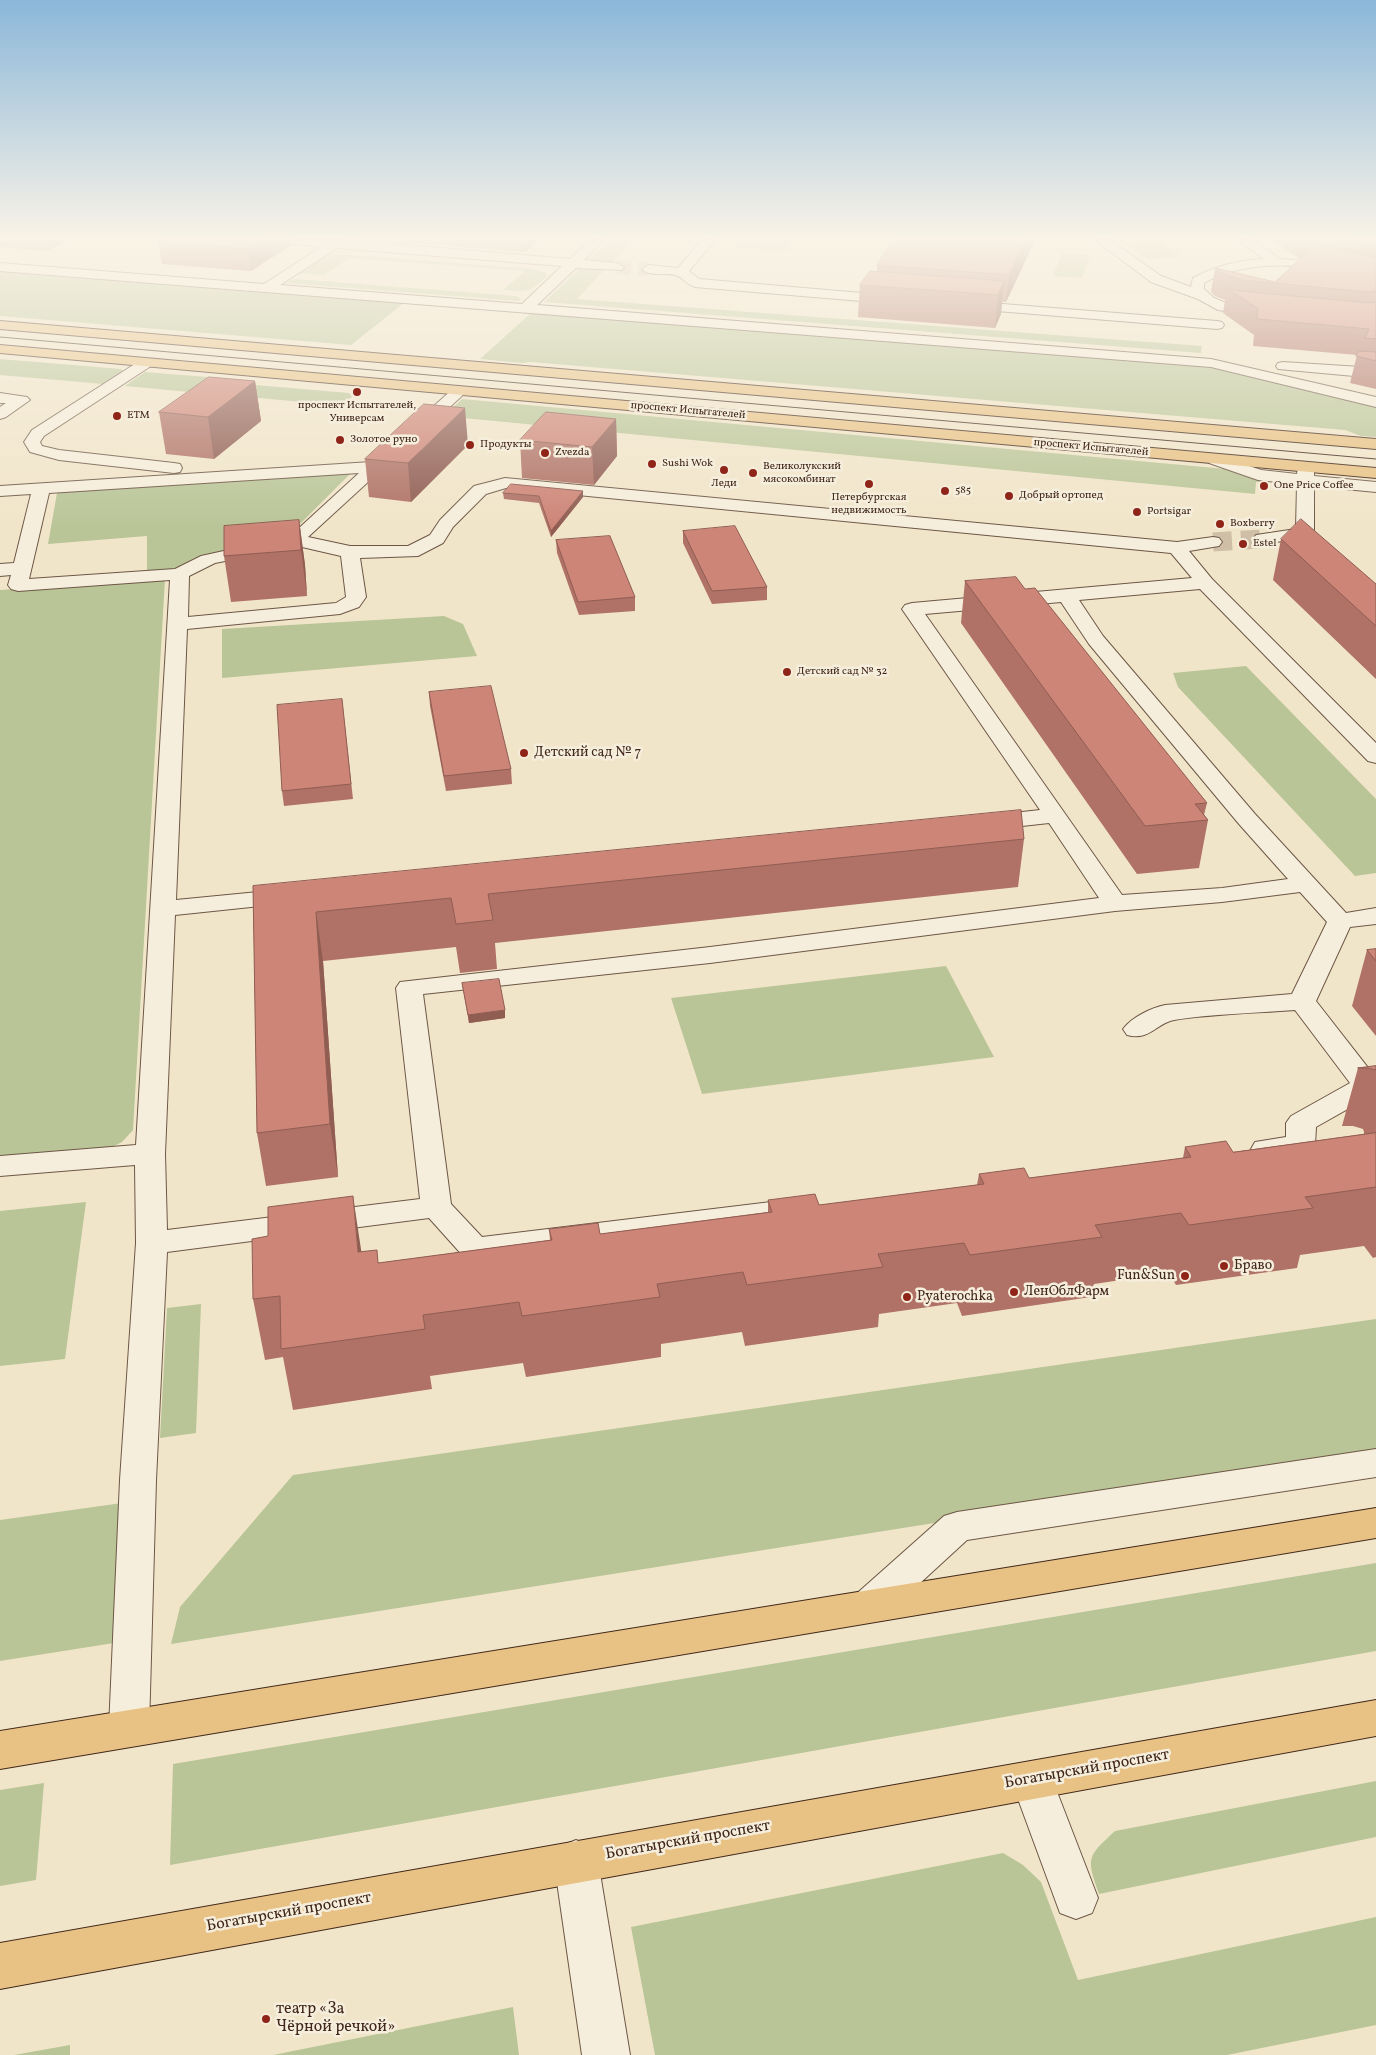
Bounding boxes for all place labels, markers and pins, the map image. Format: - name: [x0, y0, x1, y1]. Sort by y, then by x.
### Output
- marker: проспект Испытателей, Универсам: [351, 386, 363, 398]
- place label: проспект Испытателей, Универсам: [298, 399, 416, 425]
- place label: ETM: [127, 409, 150, 423]
- marker: ETM: [111, 410, 123, 422]
- place label: Золотое руно: [350, 433, 417, 447]
- marker: Золотое руно: [334, 434, 346, 446]
- place label: Продукты: [480, 438, 532, 452]
- marker: Продукты: [464, 439, 476, 451]
- place label: Zvezda: [555, 446, 589, 460]
- marker: Zvezda: [539, 447, 551, 459]
- place label: Sushi Wok: [662, 457, 713, 471]
- marker: Sushi Wok: [646, 458, 658, 470]
- place label: Великолукский мясокомбинат: [763, 460, 841, 486]
- marker: Леди: [718, 464, 730, 476]
- marker: Великолукский мясокомбинат: [747, 467, 759, 479]
- place label: Леди: [711, 477, 737, 491]
- marker: Петербургская недвижимость: [863, 478, 875, 490]
- place label: One Price Coffee: [1274, 479, 1353, 493]
- marker: One Price Coffee: [1258, 480, 1270, 492]
- place label: 585: [955, 484, 971, 498]
- marker: 585: [939, 485, 951, 497]
- place label: Добрый ортопед: [1019, 489, 1103, 503]
- marker: Добрый ортопед: [1003, 490, 1015, 502]
- place label: Петербургская недвижимость: [831, 491, 907, 517]
- place label: Portsigar: [1147, 505, 1191, 519]
- marker: Portsigar: [1131, 506, 1143, 518]
- place label: Boxberry: [1230, 517, 1275, 531]
- marker: Boxberry: [1214, 518, 1226, 530]
- place label: Estel: [1253, 537, 1277, 551]
- marker: Estel: [1237, 538, 1249, 550]
- place label: Детский сад № 32: [797, 665, 887, 679]
- marker: Детский сад № 32: [781, 666, 793, 678]
- place label: Детский сад № 7: [534, 745, 641, 761]
- marker: Детский сад № 7: [518, 747, 530, 759]
- place label: Браво: [1234, 1258, 1272, 1274]
- marker: Браво: [1218, 1260, 1230, 1272]
- place label: Fun&Sun: [1117, 1268, 1175, 1284]
- marker: Fun&Sun: [1179, 1270, 1191, 1282]
- place label: ЛенОблФарм: [1024, 1284, 1109, 1300]
- marker: ЛенОблФарм: [1008, 1286, 1020, 1298]
- place label: Pyaterochka: [917, 1289, 993, 1305]
- marker: Pyaterochka: [901, 1291, 913, 1303]
- place label: театр «За Чёрной речкой»: [276, 2000, 395, 2038]
- marker: театр «За Чёрной речкой»: [260, 2013, 272, 2025]

